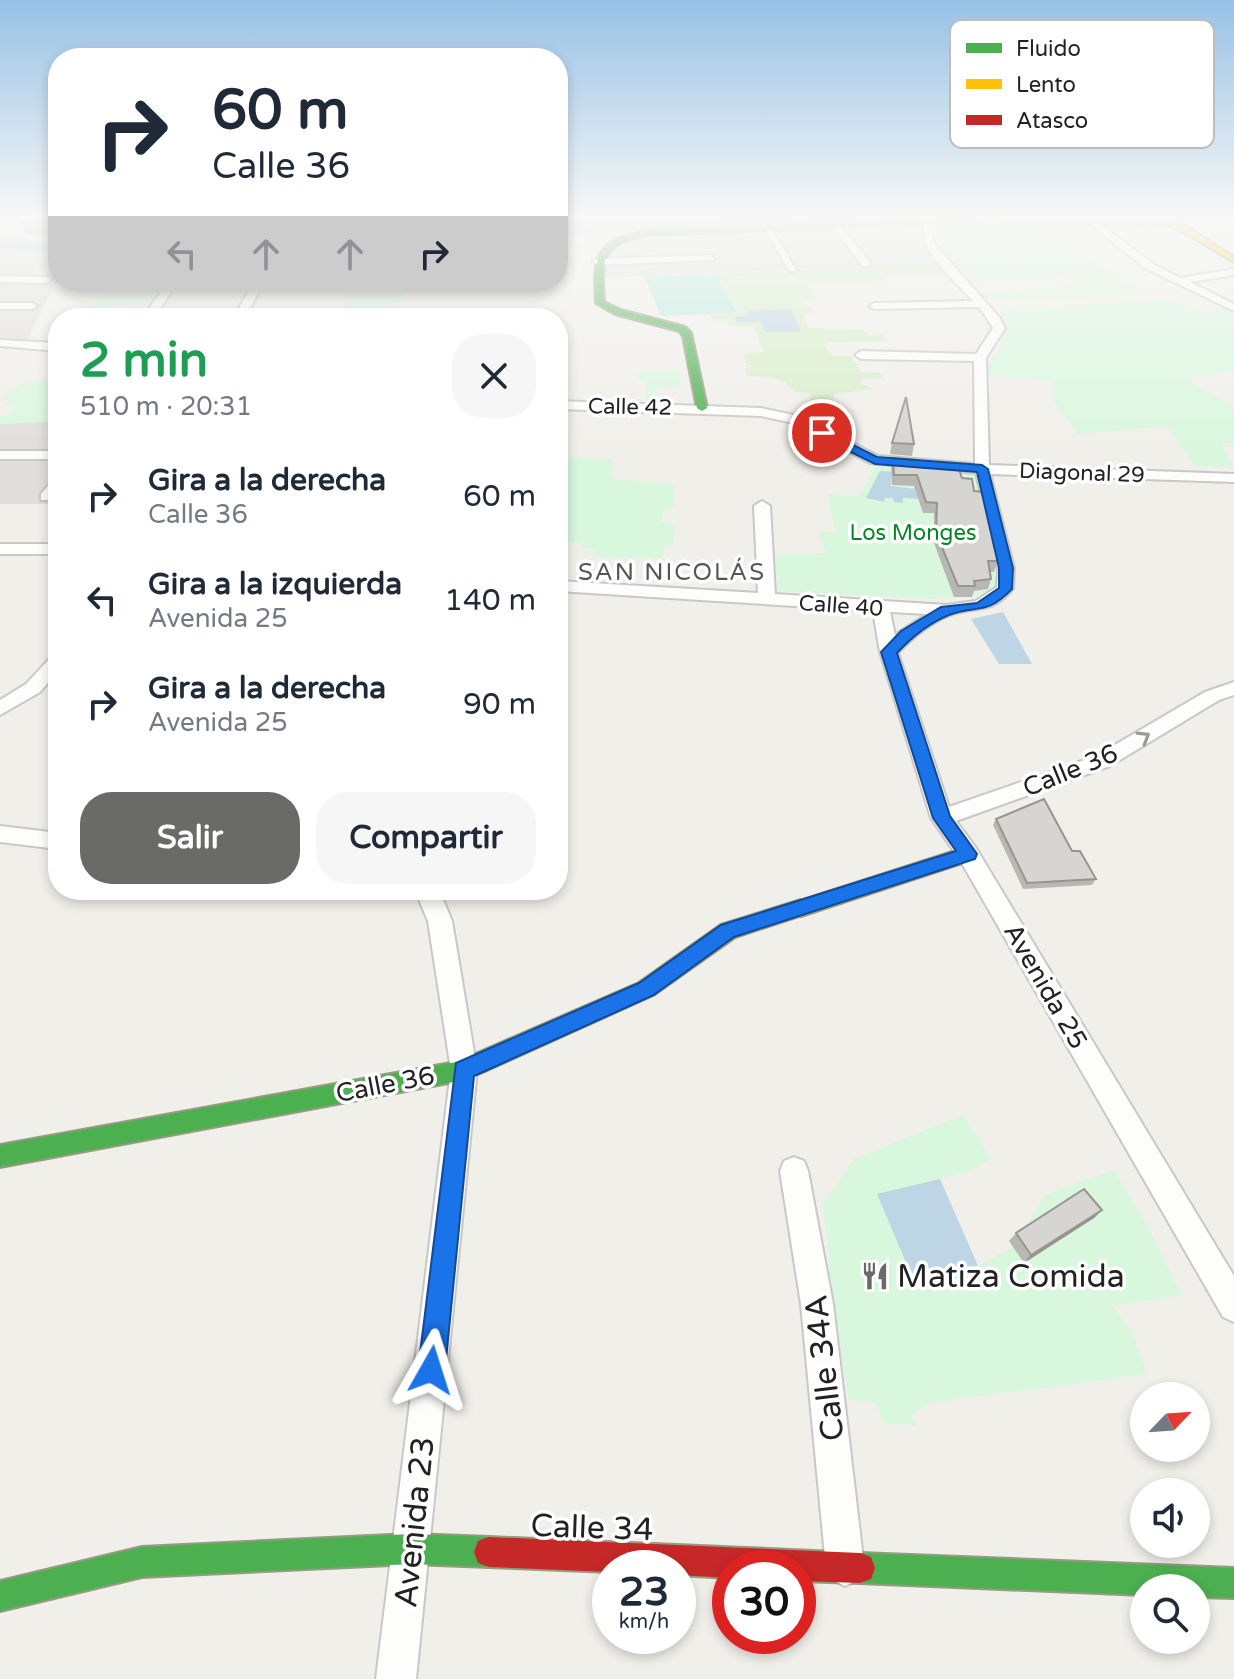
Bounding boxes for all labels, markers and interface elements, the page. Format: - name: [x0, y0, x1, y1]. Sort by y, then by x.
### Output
- legend: [950, 20, 1214, 148]
- text: Fluido: [1016, 36, 1081, 62]
- text: Lento: [1016, 72, 1076, 98]
- text: 60 m: [212, 77, 348, 144]
- icon: right: [80, 80, 184, 184]
- text: Atasco: [1016, 108, 1088, 134]
- text: Calle 36: [212, 145, 350, 188]
- icon: left: [160, 232, 204, 276]
- icon: ahead: [244, 232, 288, 276]
- icon: ahead: [328, 232, 372, 276]
- icon: right: [412, 232, 456, 276]
- text: 2 min: [80, 332, 208, 390]
- button: close: [452, 334, 536, 418]
- text: 510 m · 20:31: [80, 391, 252, 422]
- street label: Calle 42: [588, 393, 672, 421]
- pin: [788, 399, 856, 467]
- icon: arrive: [800, 411, 844, 455]
- street label: Diagonal 29: [1019, 458, 1145, 488]
- text: Gira a la derecha: [148, 462, 386, 499]
- icon: right: [80, 474, 124, 518]
- text: 60 m: [463, 478, 536, 515]
- text: Calle 36: [148, 499, 248, 530]
- park label: Los Monges: [850, 520, 976, 546]
- district label: SAN NICOLÁS: [578, 557, 766, 587]
- text: Gira a la izquierda: [148, 566, 402, 603]
- icon: left: [80, 578, 124, 622]
- text: 140 m: [444, 582, 536, 619]
- street label: Calle 40: [798, 590, 884, 622]
- text: Avenida 25: [148, 603, 288, 634]
- text: Gira a la derecha: [148, 670, 386, 707]
- icon: right: [80, 682, 124, 726]
- text: 90 m: [463, 686, 536, 723]
- text: Avenida 25: [148, 707, 288, 738]
- one-way arrow: [1135, 731, 1150, 747]
- street label: Calle 36: [1018, 737, 1122, 804]
- button: Salir: [80, 792, 300, 884]
- button: Compartir: [316, 792, 536, 884]
- street label: Avenida 25: [997, 918, 1094, 1054]
- street label: Calle 36: [333, 1060, 437, 1109]
- place label: Matiza Comida: [897, 1258, 1125, 1296]
- restaurant icon: Matiza Comida: [860, 1261, 890, 1291]
- street label: Calle 34A: [797, 1293, 853, 1443]
- position arrow: [389, 1328, 473, 1412]
- north arrow: [1130, 1382, 1210, 1462]
- map controls: [1130, 1382, 1210, 1654]
- street label: Avenida 23: [387, 1435, 443, 1609]
- button: sound: [1130, 1478, 1210, 1558]
- street label: Calle 34: [530, 1507, 654, 1549]
- speed limit sign: 30: [712, 1550, 816, 1654]
- text: 23: [619, 1568, 669, 1616]
- button: search: [1130, 1574, 1210, 1654]
- text: km/h: [619, 1610, 669, 1634]

